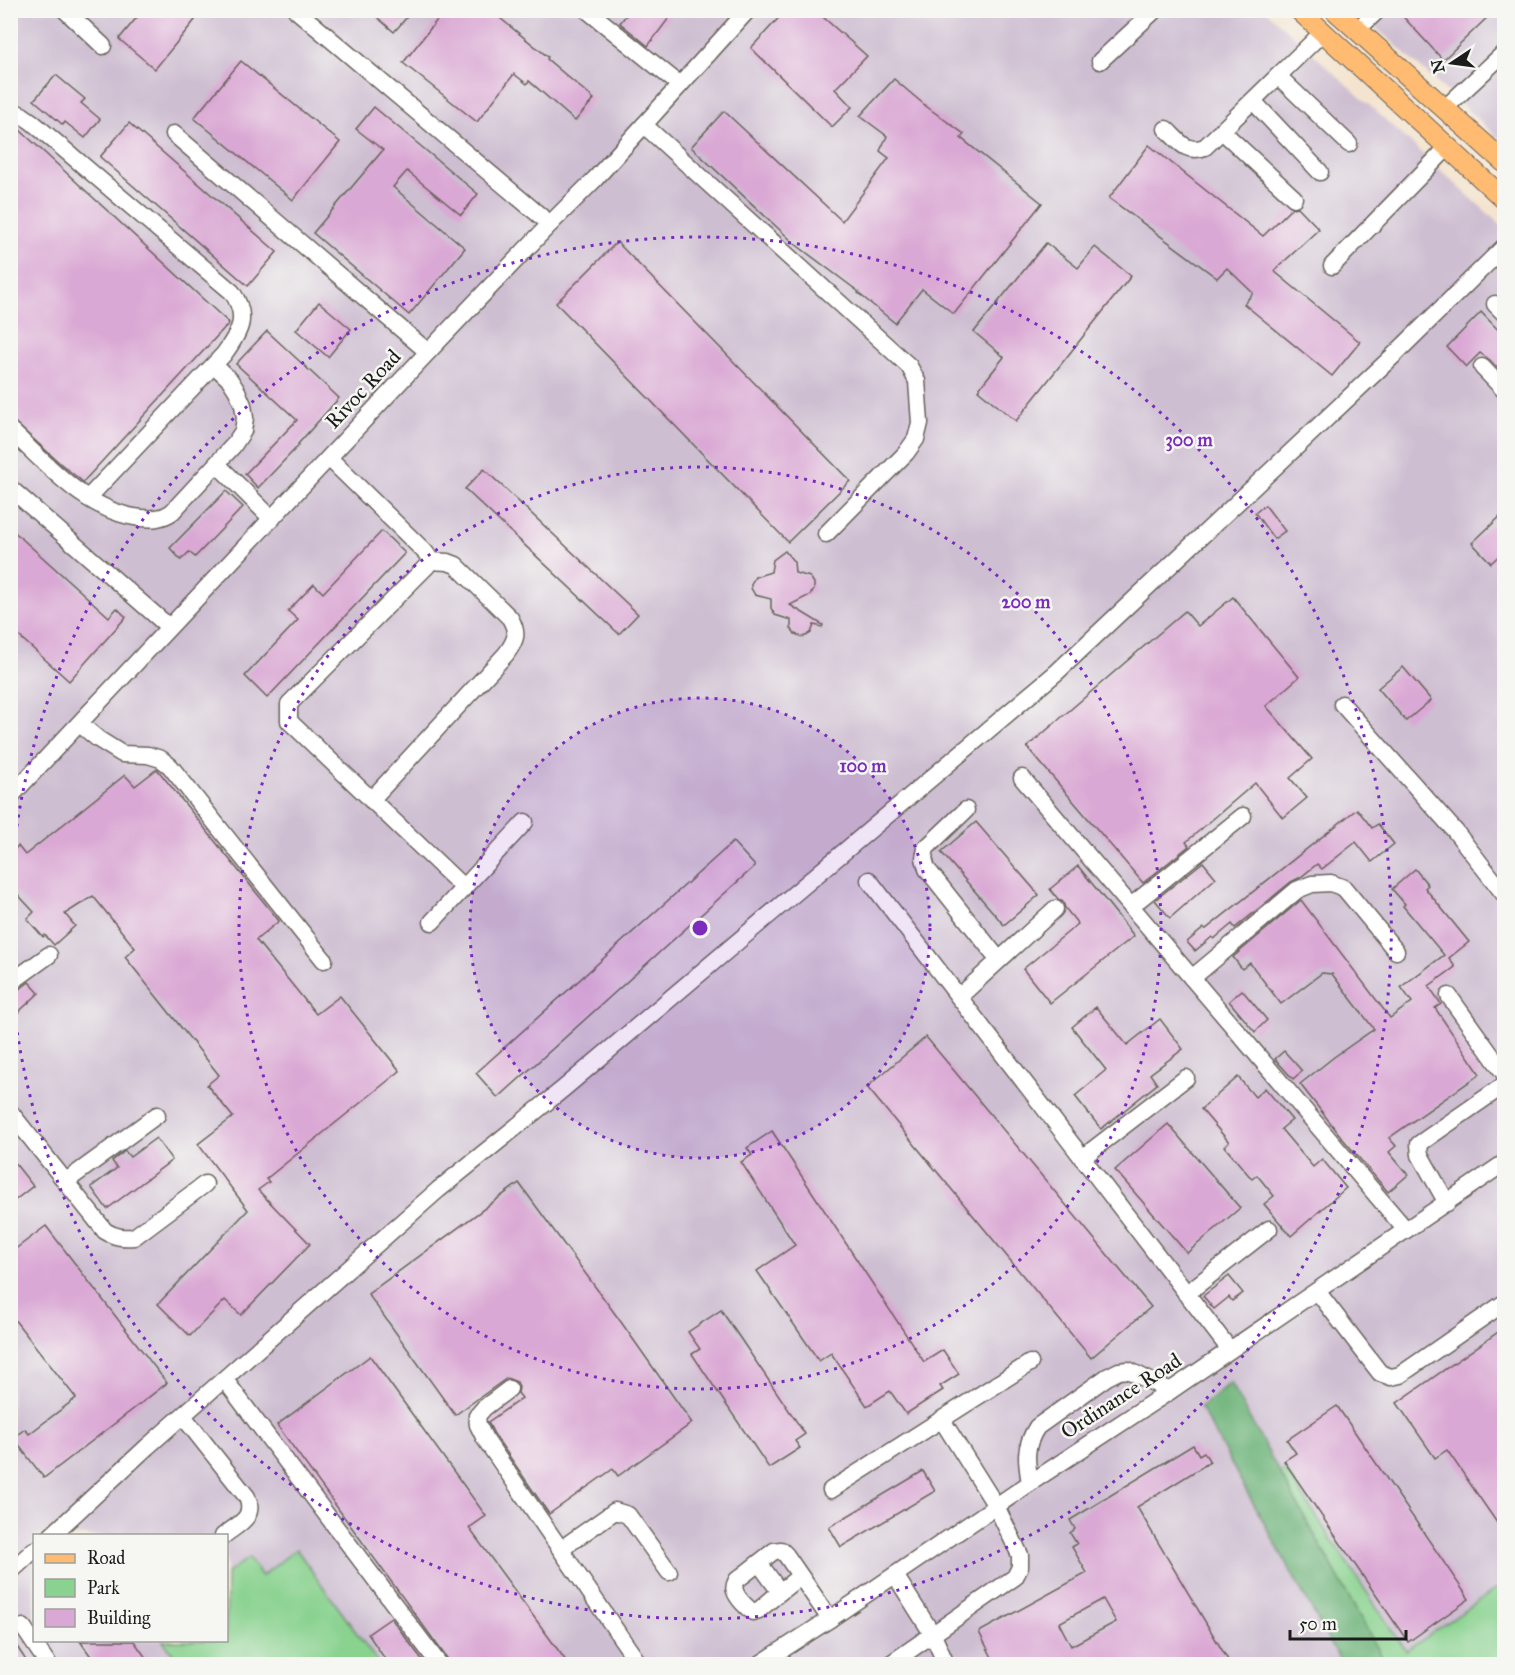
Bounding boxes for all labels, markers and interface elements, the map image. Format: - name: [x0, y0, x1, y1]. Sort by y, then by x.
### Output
- north arrow: [1422, 33, 1482, 93]
- text: N: [1427, 57, 1449, 75]
- street label: Rivoc Road: [320, 344, 407, 434]
- text: 300 m: [1165, 429, 1213, 452]
- text: 200 m: [1002, 591, 1051, 613]
- text: 100 m: [840, 755, 887, 777]
- centre of rings: [690, 918, 710, 938]
- street label: Ordinance Road: [1056, 1347, 1187, 1445]
- legend: [33, 1534, 228, 1642]
- text: Road: [87, 1547, 125, 1569]
- text: Park: [87, 1577, 120, 1599]
- scale bar: [1290, 1603, 1406, 1641]
- text: Building: [87, 1607, 151, 1630]
- text: 50 m: [1299, 1613, 1337, 1635]

